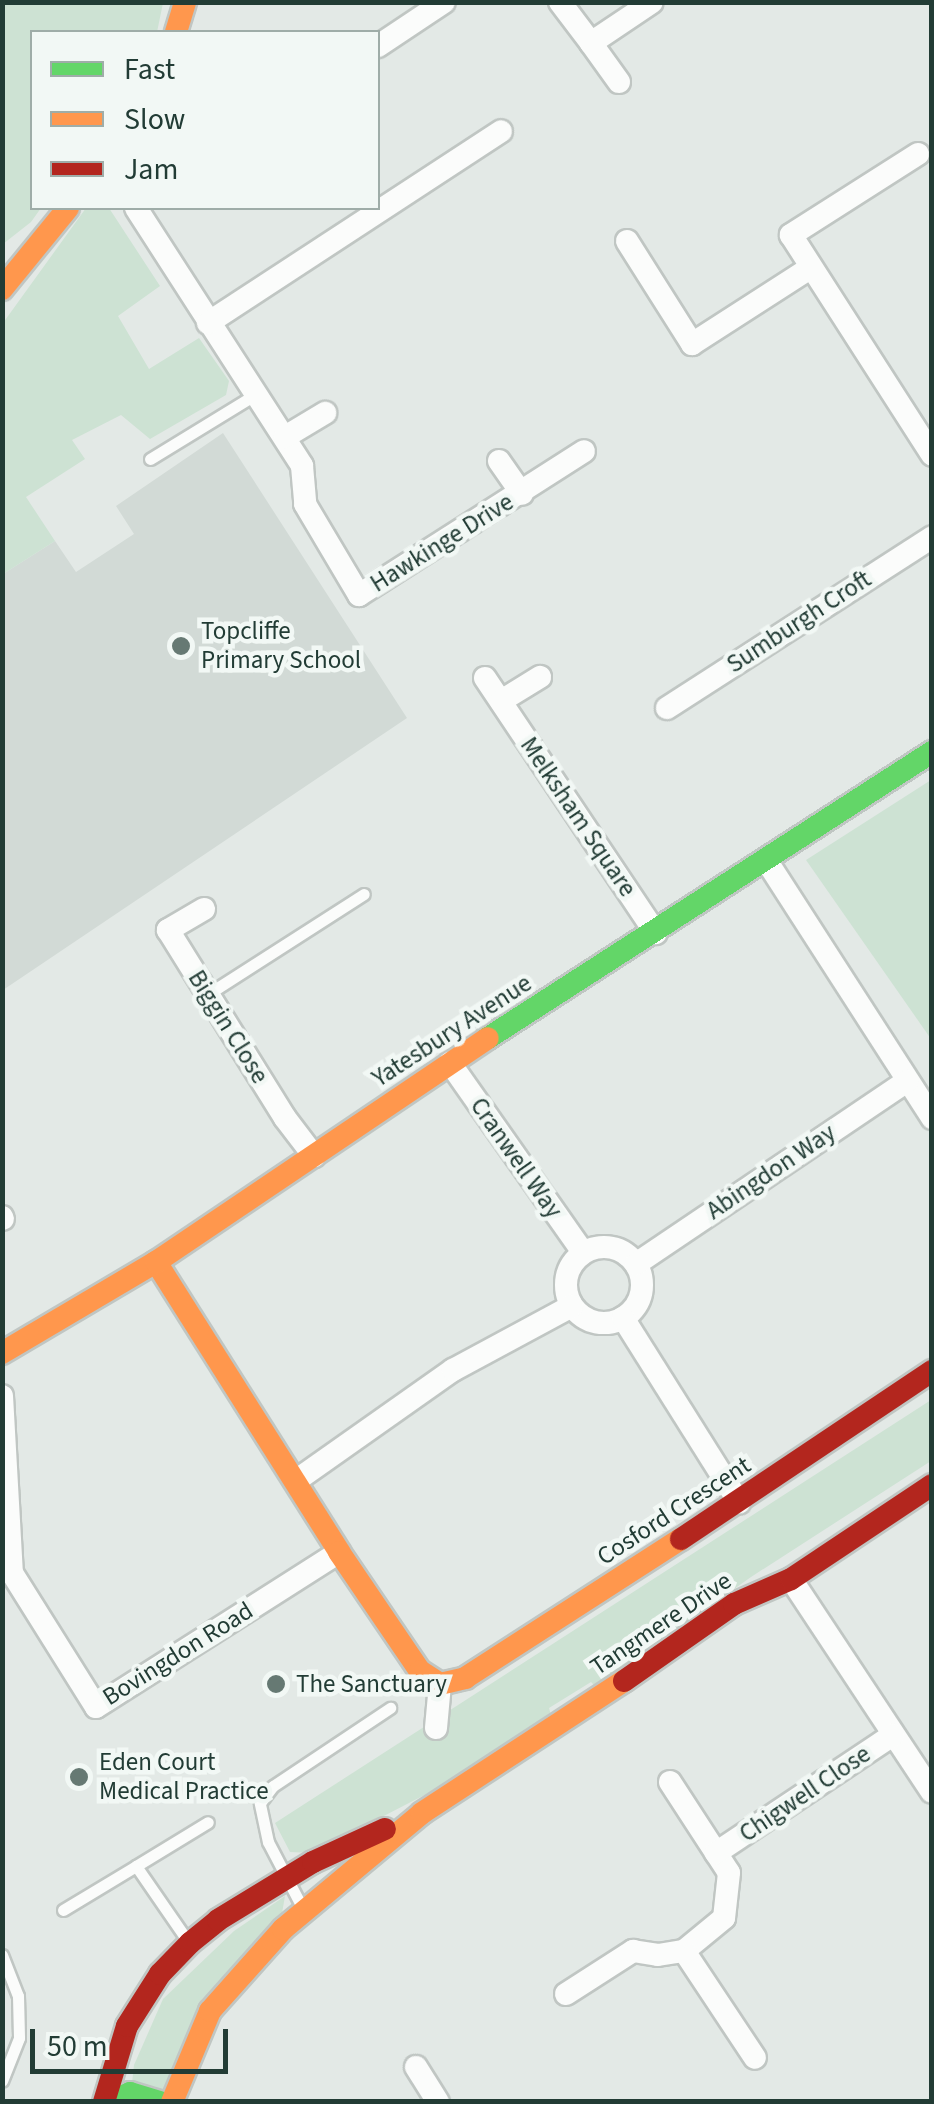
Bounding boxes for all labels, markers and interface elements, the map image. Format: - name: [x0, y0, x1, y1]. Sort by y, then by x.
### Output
- legend: [30, 30, 380, 210]
- text: Fast: [124, 48, 175, 91]
- text: Slow: [124, 98, 185, 141]
- text: Jam: [124, 148, 178, 191]
- street label: Hawkinge Drive: [365, 487, 519, 599]
- street label: Sumburgh Croft: [721, 564, 877, 680]
- place label: Topcliffe Primary School: [201, 617, 361, 676]
- marker: Topcliffe Primary School: [170, 635, 192, 657]
- street label: Melksham Square: [514, 732, 642, 902]
- street label: Biggin Close: [181, 965, 275, 1089]
- street label: Yatesbury Avenue: [367, 968, 537, 1094]
- street label: Cranwell Way: [464, 1092, 568, 1224]
- street label: Abingdon Way: [701, 1118, 841, 1226]
- street label: Cosford Crescent: [592, 1450, 756, 1572]
- street label: Tangmere Drive: [585, 1566, 737, 1682]
- street label: Bovingdon Road: [97, 1596, 259, 1712]
- place label: The Sanctuary: [296, 1669, 447, 1699]
- marker: The Sanctuary: [265, 1673, 287, 1695]
- street label: Chigwell Close: [734, 1739, 876, 1849]
- place label: Eden Court Medical Practice: [99, 1748, 269, 1807]
- marker: Eden Court Medical Practice: [68, 1766, 90, 1788]
- scale bar: [35, 2009, 232, 2071]
- text: 50 m: [47, 2025, 108, 2068]

